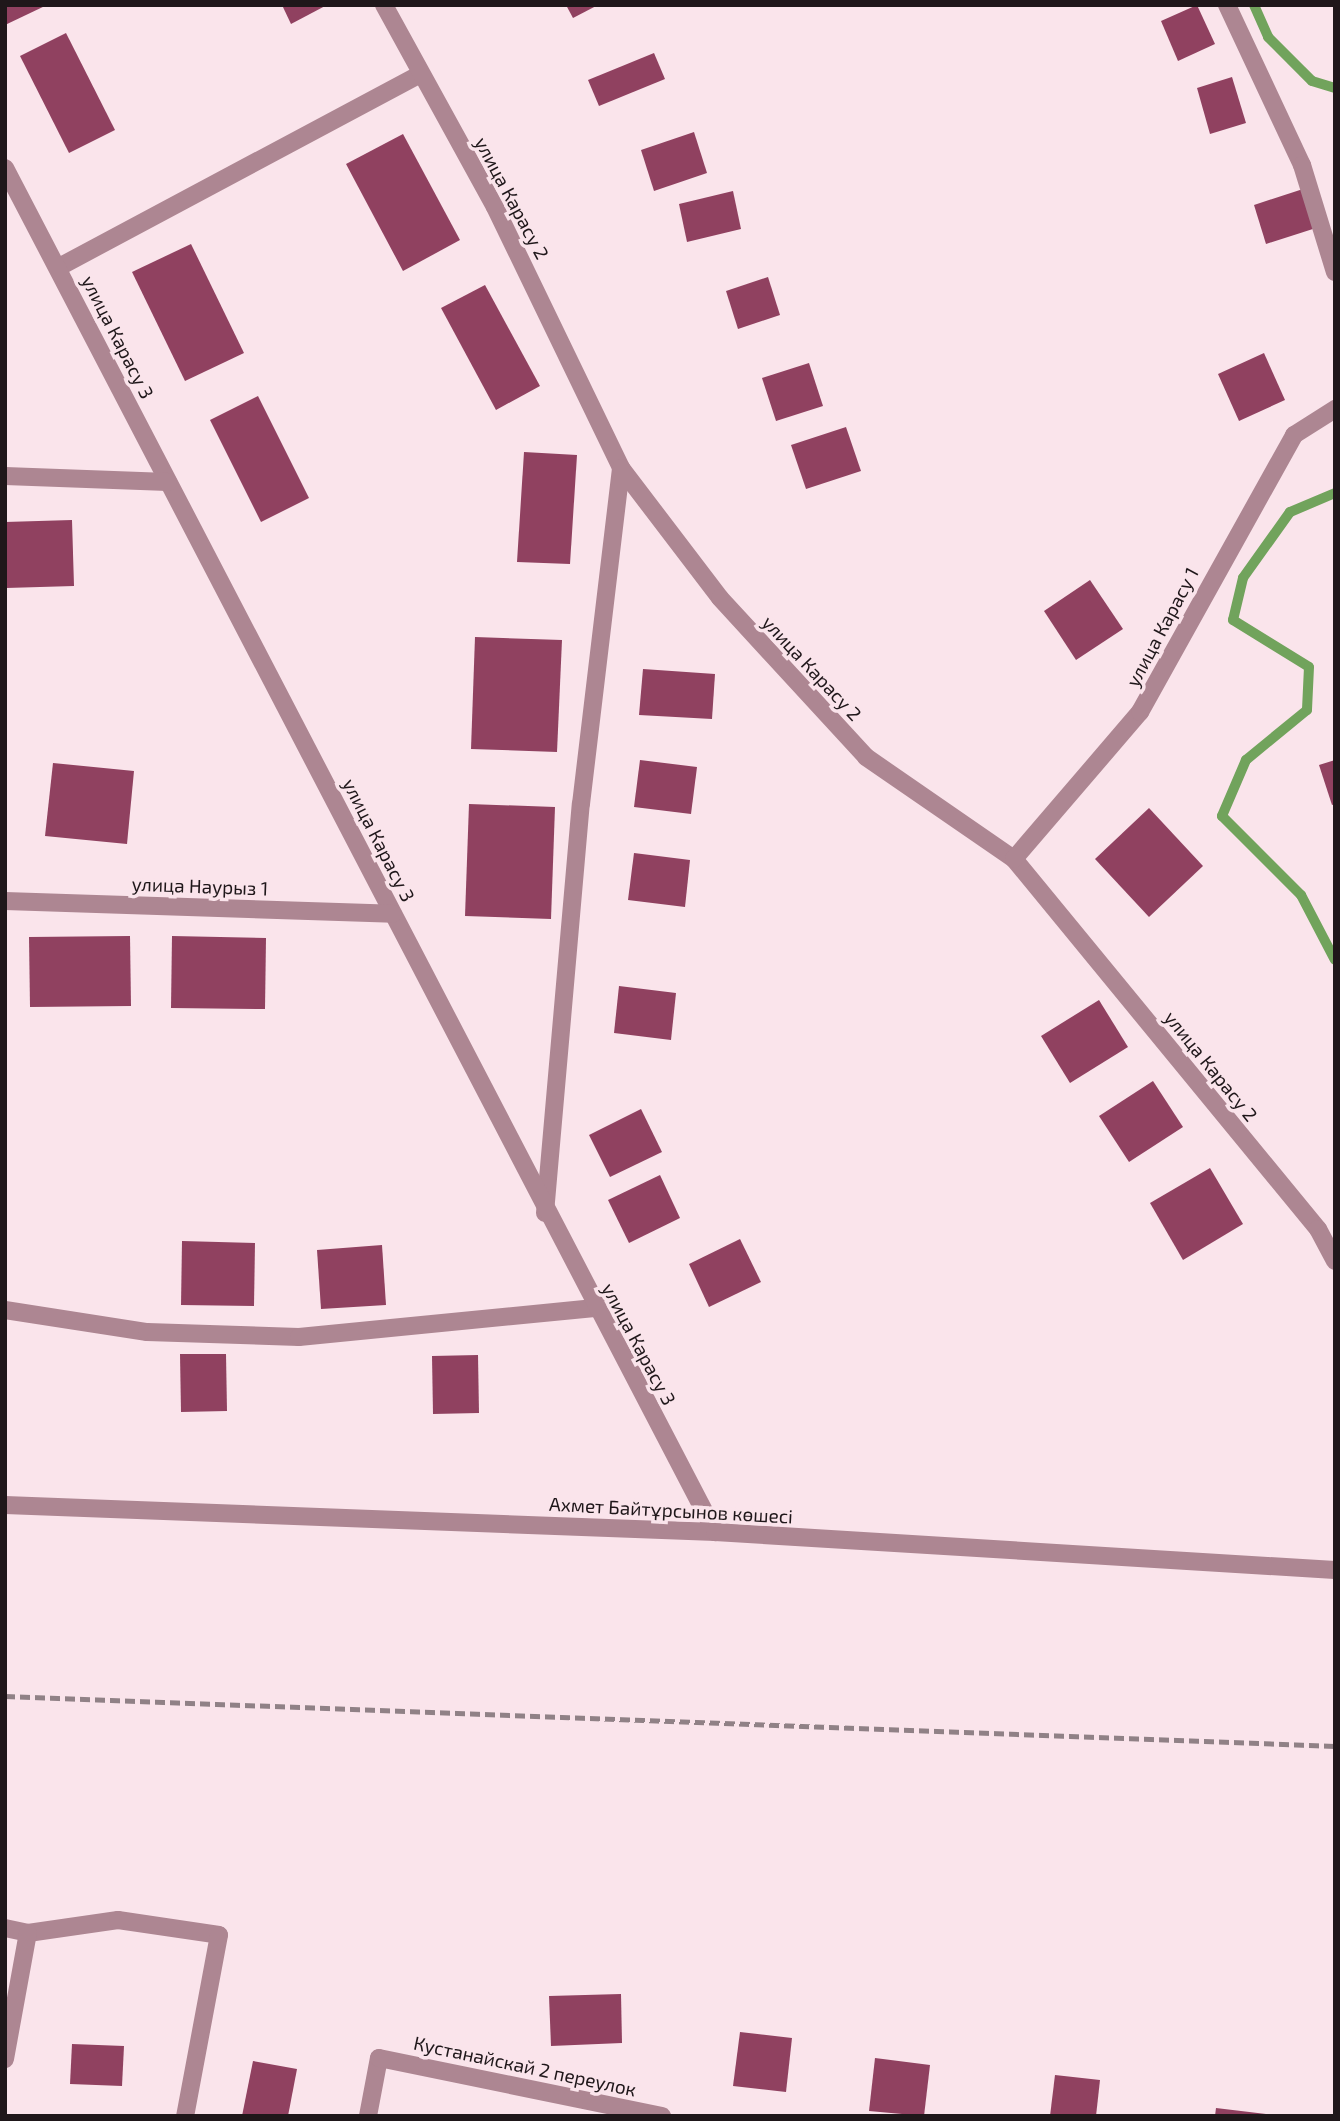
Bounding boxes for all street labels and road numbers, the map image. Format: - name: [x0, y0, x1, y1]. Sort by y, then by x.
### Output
- street label: улица Карасу 2: [470, 133, 554, 263]
- street label: улица Карасу 3: [77, 272, 159, 402]
- street label: улица Карасу 1: [1121, 563, 1203, 691]
- street label: улица Карасу 2: [758, 611, 866, 725]
- street label: улица Карасу 3: [338, 775, 420, 905]
- street label: улица Наурыз 1: [131, 872, 269, 900]
- street label: улица Карасу 2: [1160, 1006, 1262, 1126]
- street label: улица Карасу 3: [597, 1279, 681, 1409]
- street label: Ахмет Байтұрсынов көшесі: [548, 1492, 794, 1528]
- street label: Кустанайскай 2 переулок: [412, 2031, 638, 2101]

